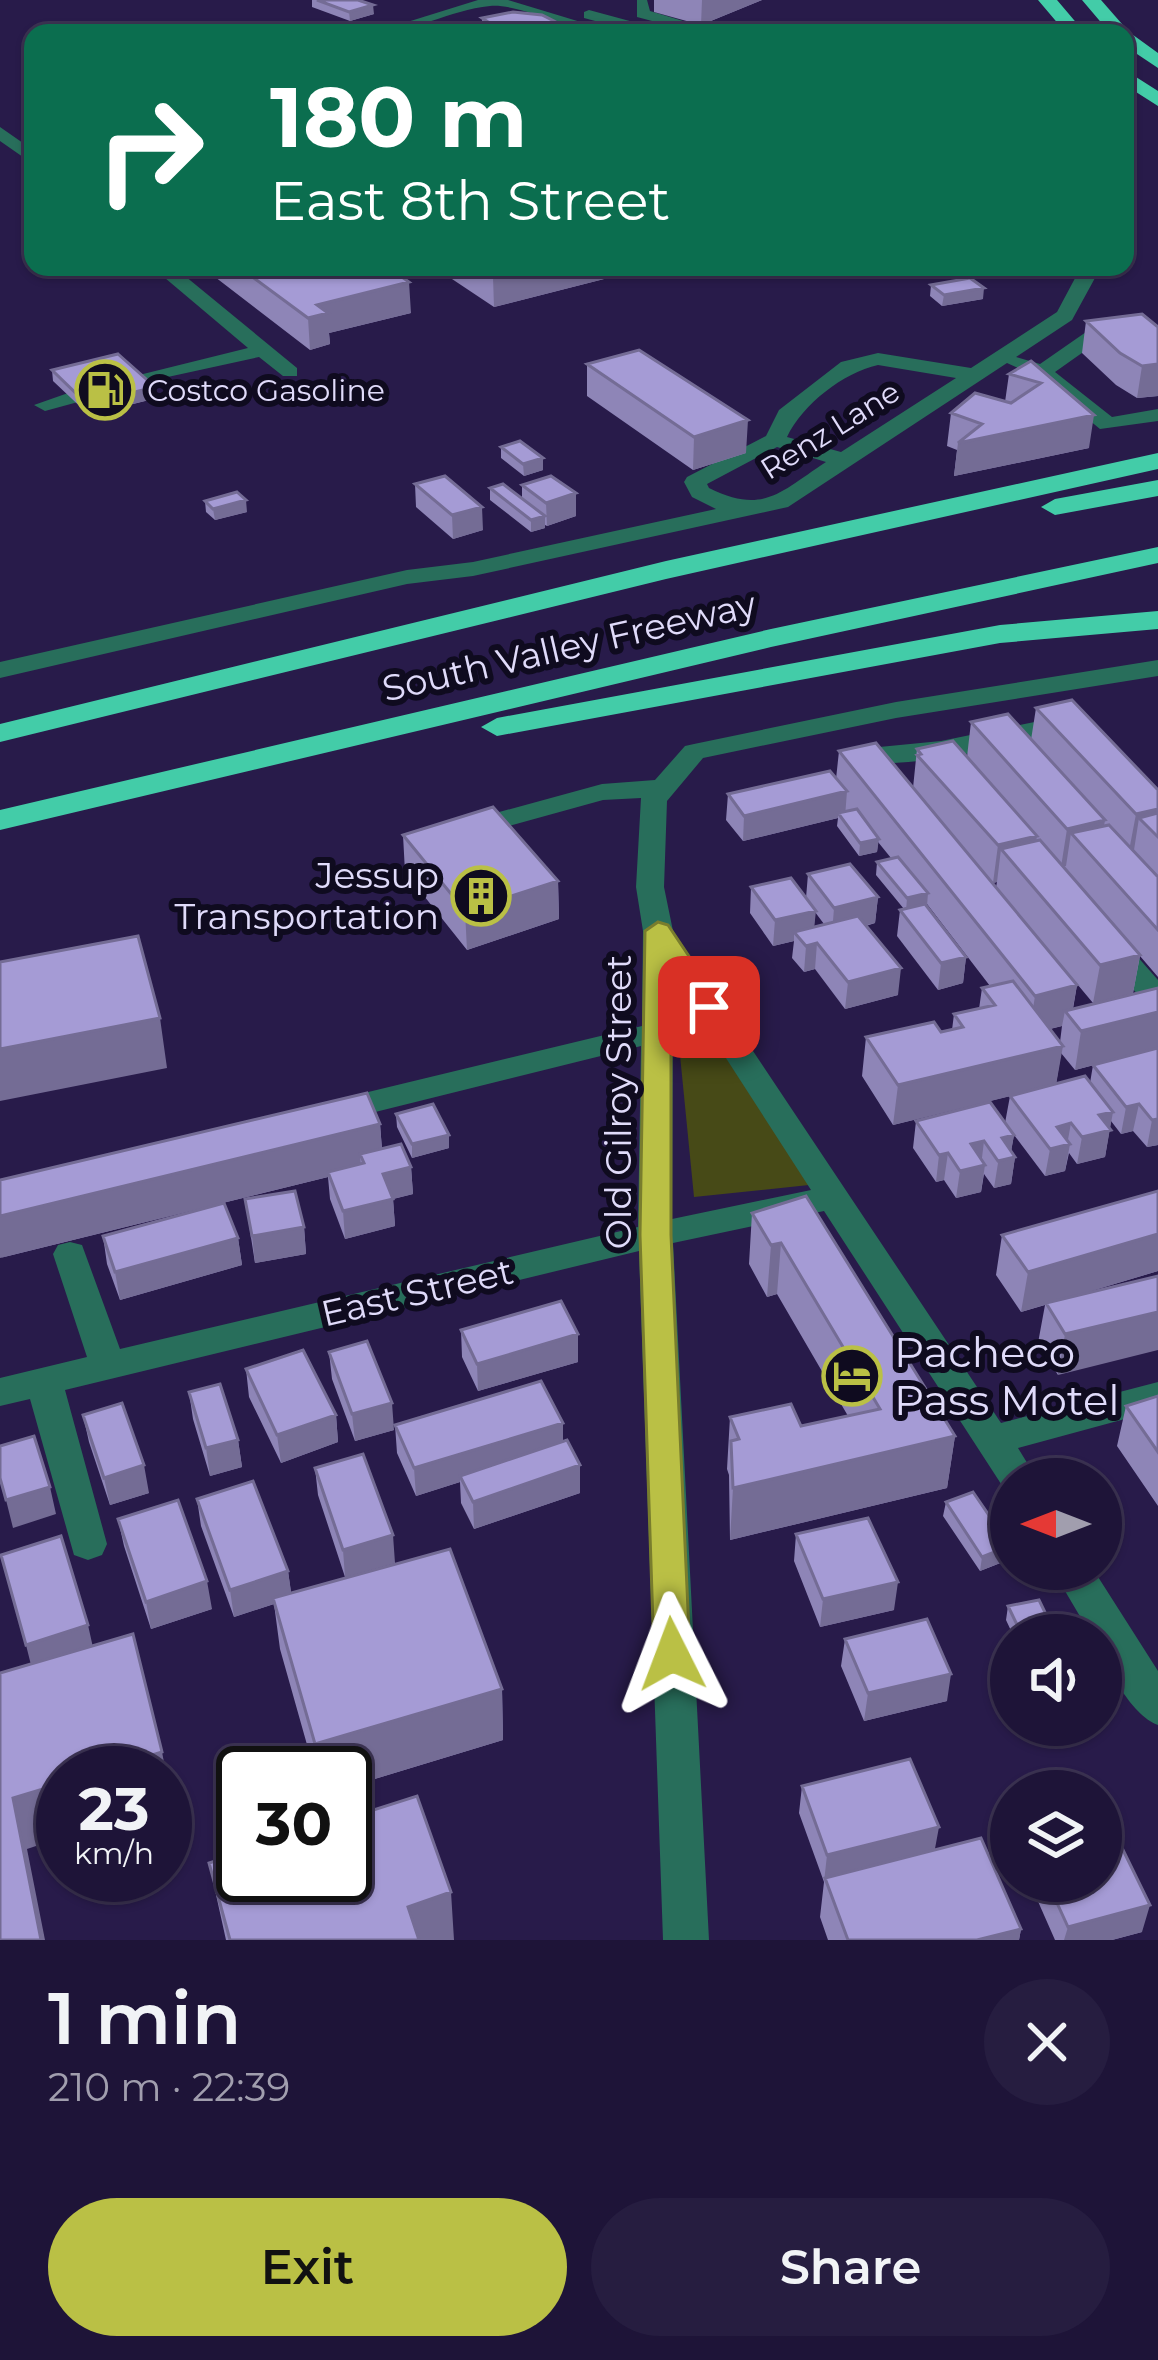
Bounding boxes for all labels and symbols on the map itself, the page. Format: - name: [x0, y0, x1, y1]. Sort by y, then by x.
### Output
- fuel station icon: Costco Gasoline: [74, 359, 136, 421]
- place label: Costco Gasoline: [147, 372, 385, 409]
- street label: Renz Lane: [754, 373, 906, 487]
- street label: South Valley Freeway: [378, 581, 761, 710]
- place label: Jessup Transportation: [174, 853, 439, 938]
- building icon: Jessup Transportation: [450, 865, 512, 927]
- street label: Old Gilroy Street: [596, 955, 640, 1249]
- pin: [658, 956, 760, 1058]
- street label: East Street: [317, 1249, 517, 1335]
- place label: Pacheco Pass Motel: [894, 1326, 1120, 1426]
- hotel icon: Pacheco Pass Motel: [821, 1345, 883, 1407]
- north arrow: [990, 1458, 1122, 1590]
- position arrow: [609, 1591, 735, 1717]
- speed limit sign: 30: [216, 1746, 372, 1902]

